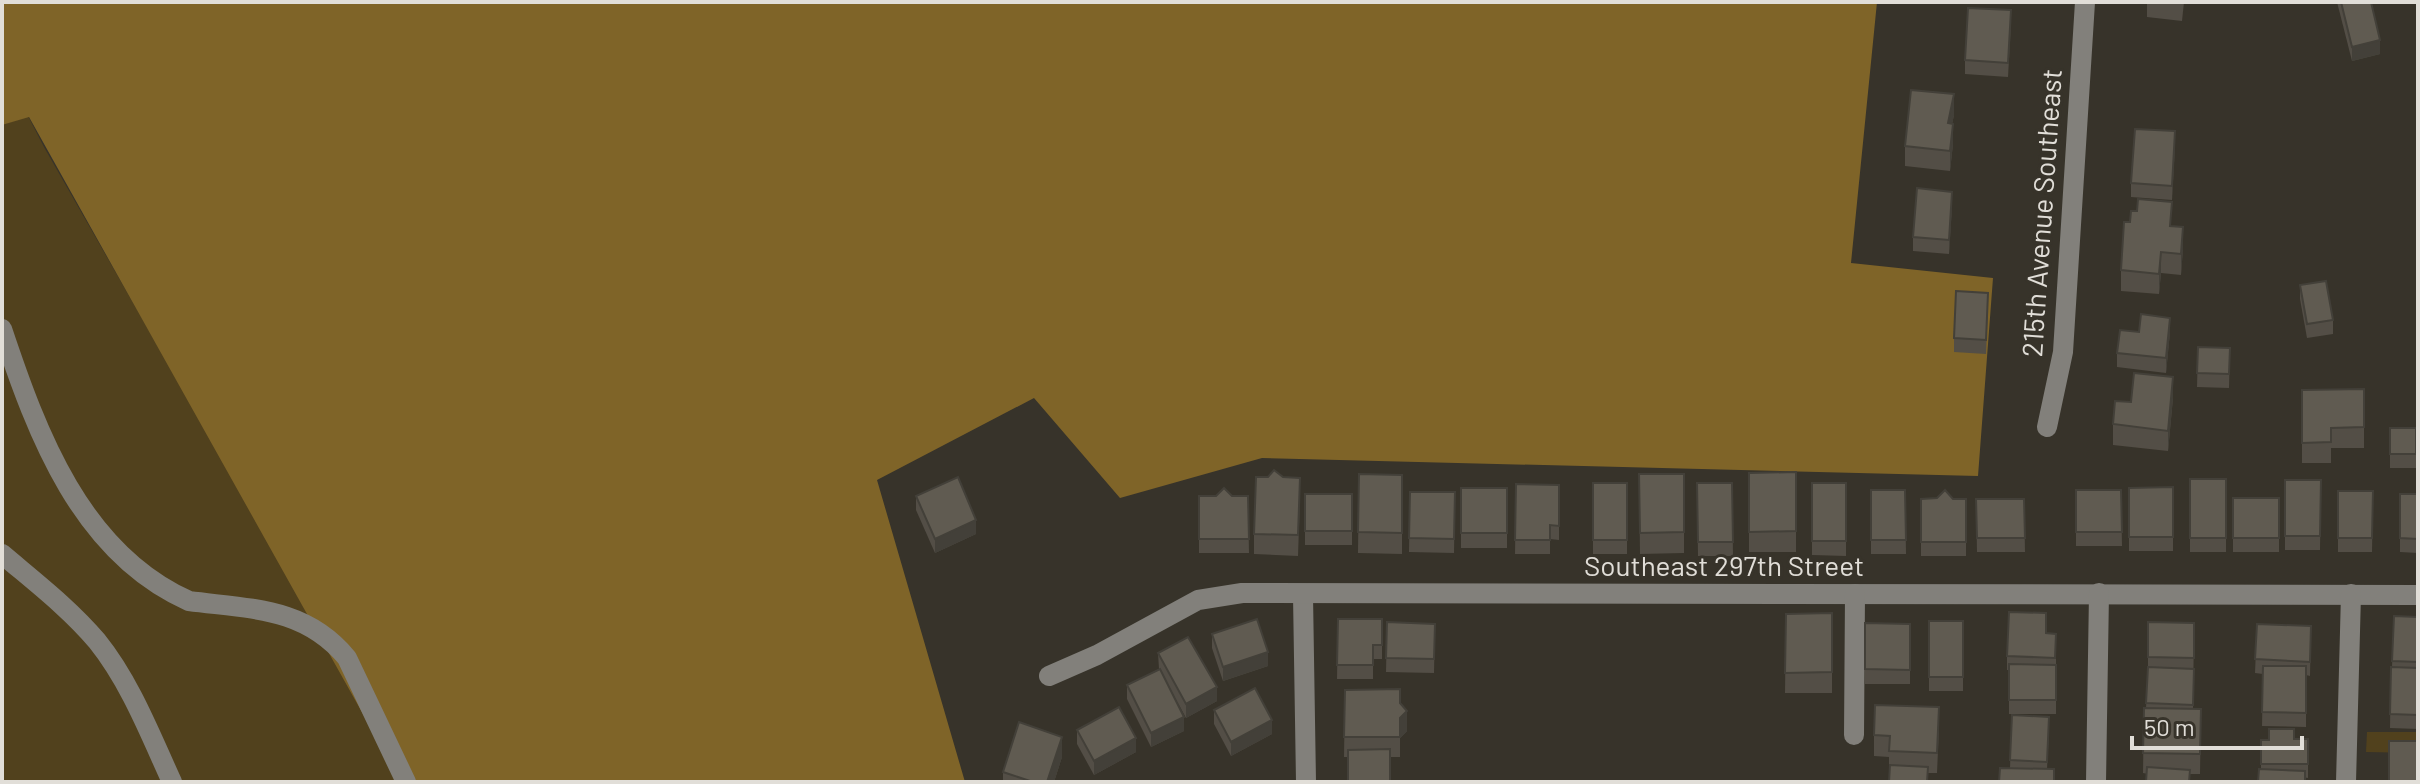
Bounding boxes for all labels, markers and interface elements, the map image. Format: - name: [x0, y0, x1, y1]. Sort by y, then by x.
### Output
- street label: 215th Avenue Southeast: [2014, 68, 2068, 358]
- street label: Southeast 297th Street: [1584, 548, 1864, 582]
- scale bar: [2132, 700, 2302, 750]
- text: 50 m: [2144, 712, 2195, 741]

